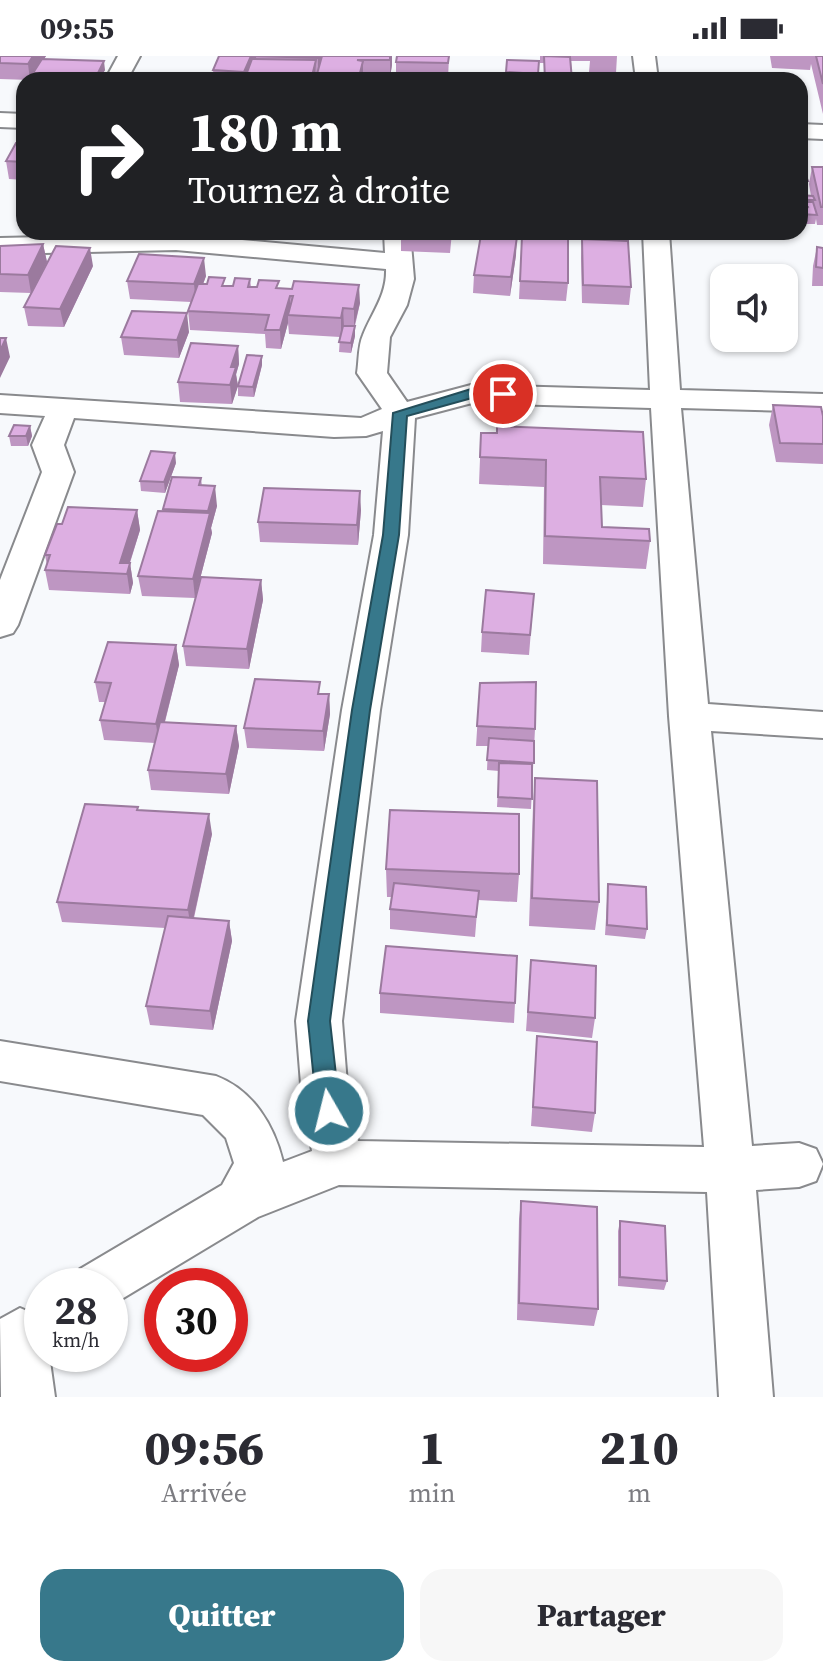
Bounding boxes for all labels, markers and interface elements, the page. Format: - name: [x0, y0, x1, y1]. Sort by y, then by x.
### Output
- text: 09:55: [40, 8, 114, 49]
- text: 180 m: [188, 93, 342, 170]
- icon: right: [56, 104, 160, 208]
- text: Tournez à droite: [188, 166, 450, 215]
- map controls: [710, 264, 798, 352]
- button: sound: [710, 264, 798, 352]
- pin: [469, 360, 537, 428]
- icon: arrive: [481, 372, 525, 416]
- position arrow: [287, 1069, 371, 1153]
- speed limit sign: 30: [144, 1268, 248, 1372]
- text: 28: [54, 1283, 98, 1337]
- text: km/h: [52, 1326, 100, 1354]
- text: 09:56: [144, 1414, 264, 1480]
- text: 1: [419, 1414, 445, 1480]
- text: 210: [600, 1414, 679, 1480]
- text: Arrivée: [161, 1475, 247, 1511]
- text: min: [408, 1475, 455, 1511]
- text: m: [627, 1475, 651, 1511]
- button: Quitter: [40, 1569, 404, 1661]
- button: Partager: [420, 1569, 783, 1661]

